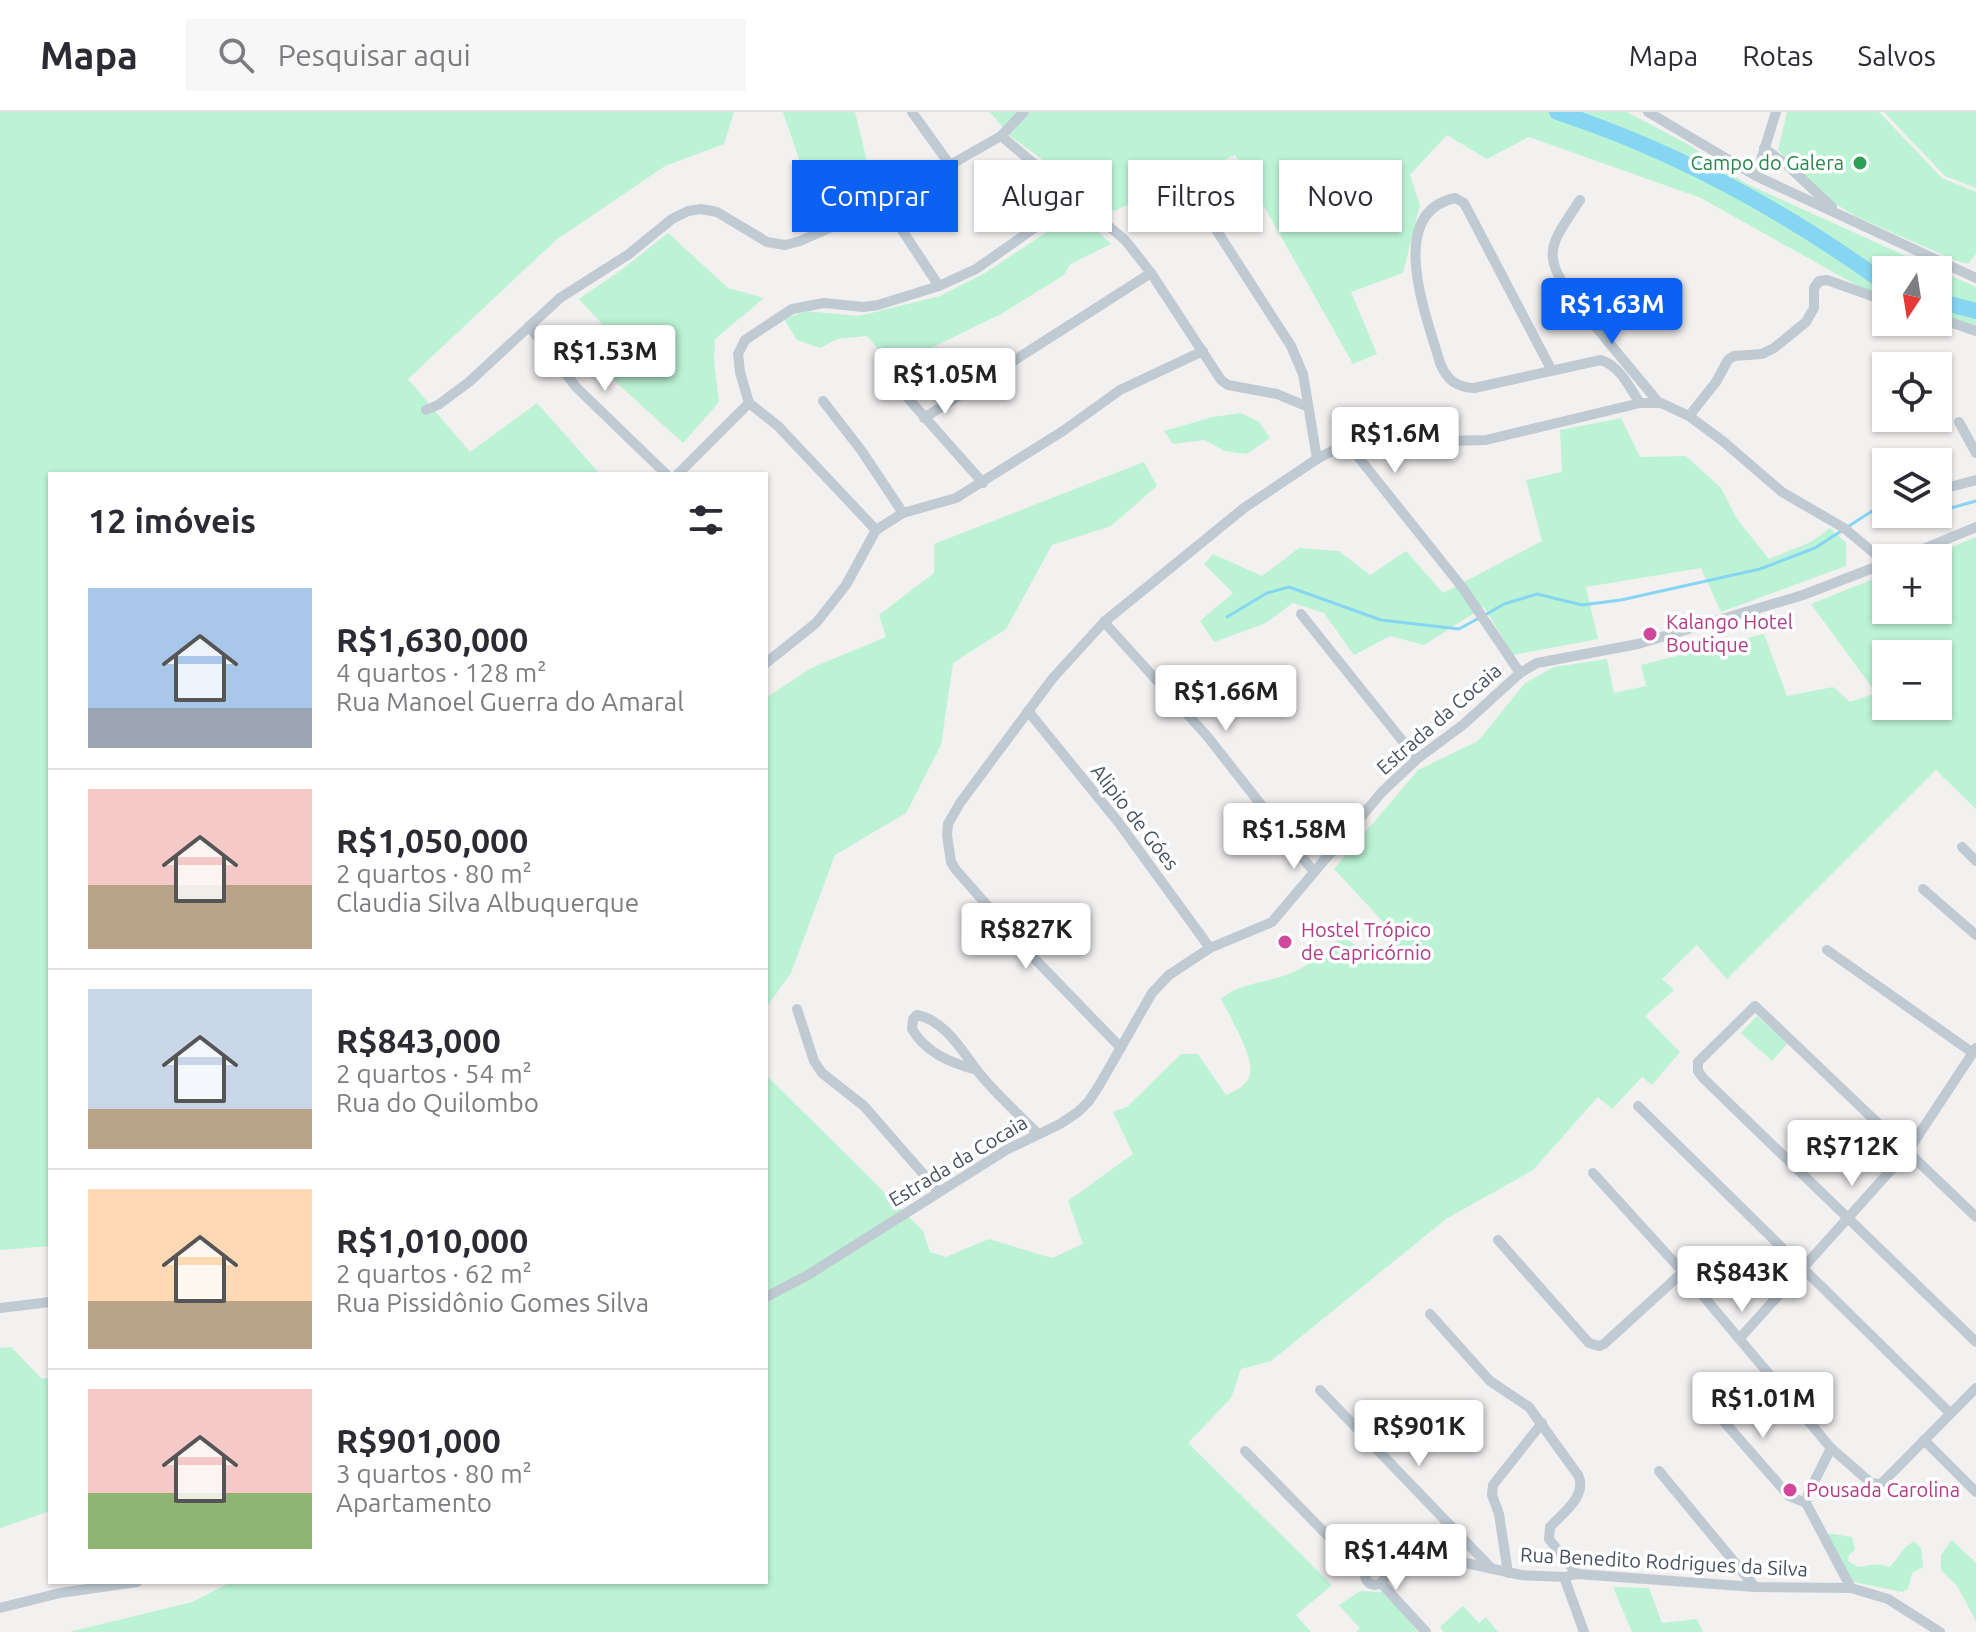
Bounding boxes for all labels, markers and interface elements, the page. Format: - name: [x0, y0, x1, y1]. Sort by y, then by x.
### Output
- search box: [186, 19, 746, 91]
- icon: search: [214, 33, 258, 77]
- text: Mapa: [40, 34, 138, 76]
- text: Pesquisar aqui: [278, 38, 471, 72]
- text: Mapa: [1629, 40, 1698, 71]
- text: Rotas: [1742, 40, 1813, 71]
- text: Salvos: [1857, 40, 1936, 71]
- place label: Campo do Galera: [1691, 151, 1844, 174]
- marker: Campo do Galera: [1851, 154, 1869, 172]
- chip: Comprar: [792, 160, 958, 232]
- chip: Alugar: [974, 160, 1112, 232]
- chip: Filtros: [1128, 160, 1263, 232]
- chip: Novo: [1279, 160, 1402, 232]
- north arrow: [1872, 256, 1952, 336]
- map controls: [1872, 256, 1952, 720]
- pin: R$1.63M: [1538, 278, 1686, 346]
- text: R$1.63M: [1559, 289, 1665, 318]
- pin: R$1.53M: [531, 325, 679, 393]
- text: R$1.53M: [552, 336, 658, 365]
- pin: R$1.05M: [871, 348, 1019, 416]
- button: locate: [1872, 352, 1952, 432]
- text: R$1.05M: [892, 359, 998, 388]
- pin: R$1.6M: [1330, 407, 1460, 475]
- text: R$1.6M: [1350, 418, 1440, 447]
- button: layers: [1872, 448, 1952, 528]
- icon: filters: [684, 498, 728, 542]
- text: 12 imóveis: [88, 501, 256, 539]
- button: +: [1872, 544, 1952, 624]
- place label: Kalango Hotel Boutique: [1666, 610, 1793, 656]
- icon: home: [152, 620, 248, 716]
- text: R$1,630,000: [336, 620, 528, 658]
- marker: Kalango Hotel Boutique: [1641, 625, 1659, 643]
- button: −: [1872, 640, 1952, 720]
- text: 4 quartos · 128 m²: [336, 658, 547, 687]
- street label: Estrada da Cocaia: [1372, 658, 1506, 779]
- pin: R$1.66M: [1152, 665, 1300, 733]
- text: R$1.66M: [1173, 676, 1279, 705]
- text: Rua Manoel Guerra do Amaral: [336, 687, 684, 716]
- street label: Alipio de Góes: [1087, 759, 1184, 874]
- pin: R$1.58M: [1220, 803, 1368, 871]
- text: R$1.58M: [1241, 814, 1347, 843]
- icon: home: [152, 821, 248, 917]
- text: R$1,050,000: [336, 821, 528, 859]
- text: 2 quartos · 80 m²: [336, 859, 532, 888]
- text: Claudia Silva Albuquerque: [336, 888, 639, 917]
- pin: R$827K: [961, 903, 1091, 971]
- text: R$827K: [979, 914, 1073, 943]
- place label: Hostel Trópico de Capricórnio: [1301, 918, 1432, 964]
- marker: Hostel Trópico de Capricórnio: [1276, 933, 1294, 951]
- icon: home: [152, 1021, 248, 1117]
- text: R$843,000: [336, 1021, 501, 1059]
- text: 2 quartos · 54 m²: [336, 1059, 532, 1088]
- text: Rua do Quilombo: [336, 1088, 539, 1117]
- street label: Estrada da Cocaia: [884, 1110, 1031, 1211]
- pin: R$712K: [1787, 1120, 1917, 1188]
- text: R$712K: [1805, 1131, 1899, 1160]
- icon: home: [152, 1221, 248, 1317]
- text: R$1,010,000: [336, 1221, 528, 1259]
- pin: R$843K: [1677, 1246, 1807, 1314]
- text: R$843K: [1695, 1257, 1789, 1286]
- text: 2 quartos · 62 m²: [336, 1259, 532, 1288]
- text: Rua Pissidônio Gomes Silva: [336, 1288, 649, 1317]
- pin: R$1.01M: [1689, 1372, 1837, 1440]
- text: R$1.01M: [1710, 1383, 1816, 1412]
- pin: R$901K: [1354, 1400, 1484, 1468]
- text: R$901K: [1372, 1411, 1466, 1440]
- icon: home: [152, 1421, 248, 1517]
- text: R$901,000: [336, 1421, 501, 1459]
- text: 3 quartos · 80 m²: [336, 1459, 532, 1488]
- place label: Pousada Carolina: [1806, 1478, 1960, 1501]
- marker: Pousada Carolina: [1781, 1481, 1799, 1499]
- text: Apartamento: [336, 1488, 492, 1517]
- pin: R$1.44M: [1322, 1524, 1470, 1592]
- text: R$1.44M: [1343, 1535, 1449, 1564]
- street label: Rua Benedito Rodrigues da Silva: [1520, 1542, 1809, 1581]

